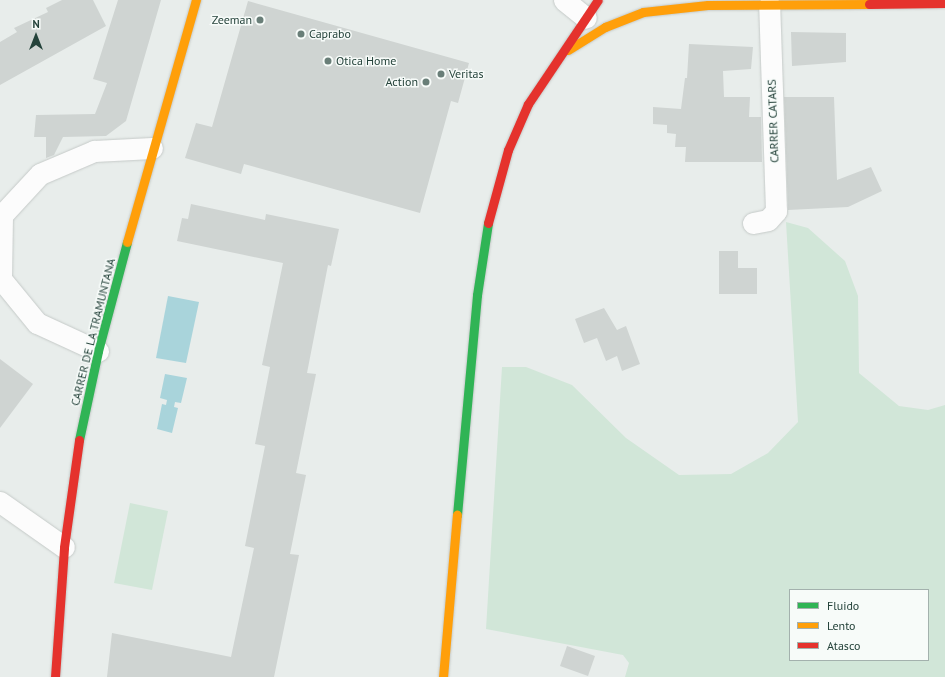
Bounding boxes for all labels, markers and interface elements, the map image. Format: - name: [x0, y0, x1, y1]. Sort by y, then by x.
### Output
- place label: Zeeman: [212, 13, 252, 27]
- marker: Zeeman: [255, 15, 265, 25]
- north arrow: [16, 16, 56, 56]
- text: N: [32, 17, 40, 31]
- place label: Caprabo: [309, 27, 351, 41]
- marker: Caprabo: [296, 29, 306, 39]
- place label: Otica Home: [336, 54, 396, 68]
- marker: Otica Home: [323, 56, 333, 66]
- place label: Veritas: [449, 67, 484, 81]
- marker: Veritas: [436, 69, 446, 79]
- place label: Action: [385, 75, 418, 89]
- marker: Action: [421, 77, 431, 87]
- street label: CARRER CATARS: [764, 79, 782, 163]
- street label: CARRER DE LA TRAMUNTANA: [68, 256, 118, 408]
- legend: [789, 589, 929, 661]
- text: Fluido: [827, 598, 859, 613]
- text: Lento: [827, 618, 856, 633]
- text: Atasco: [827, 638, 860, 653]

